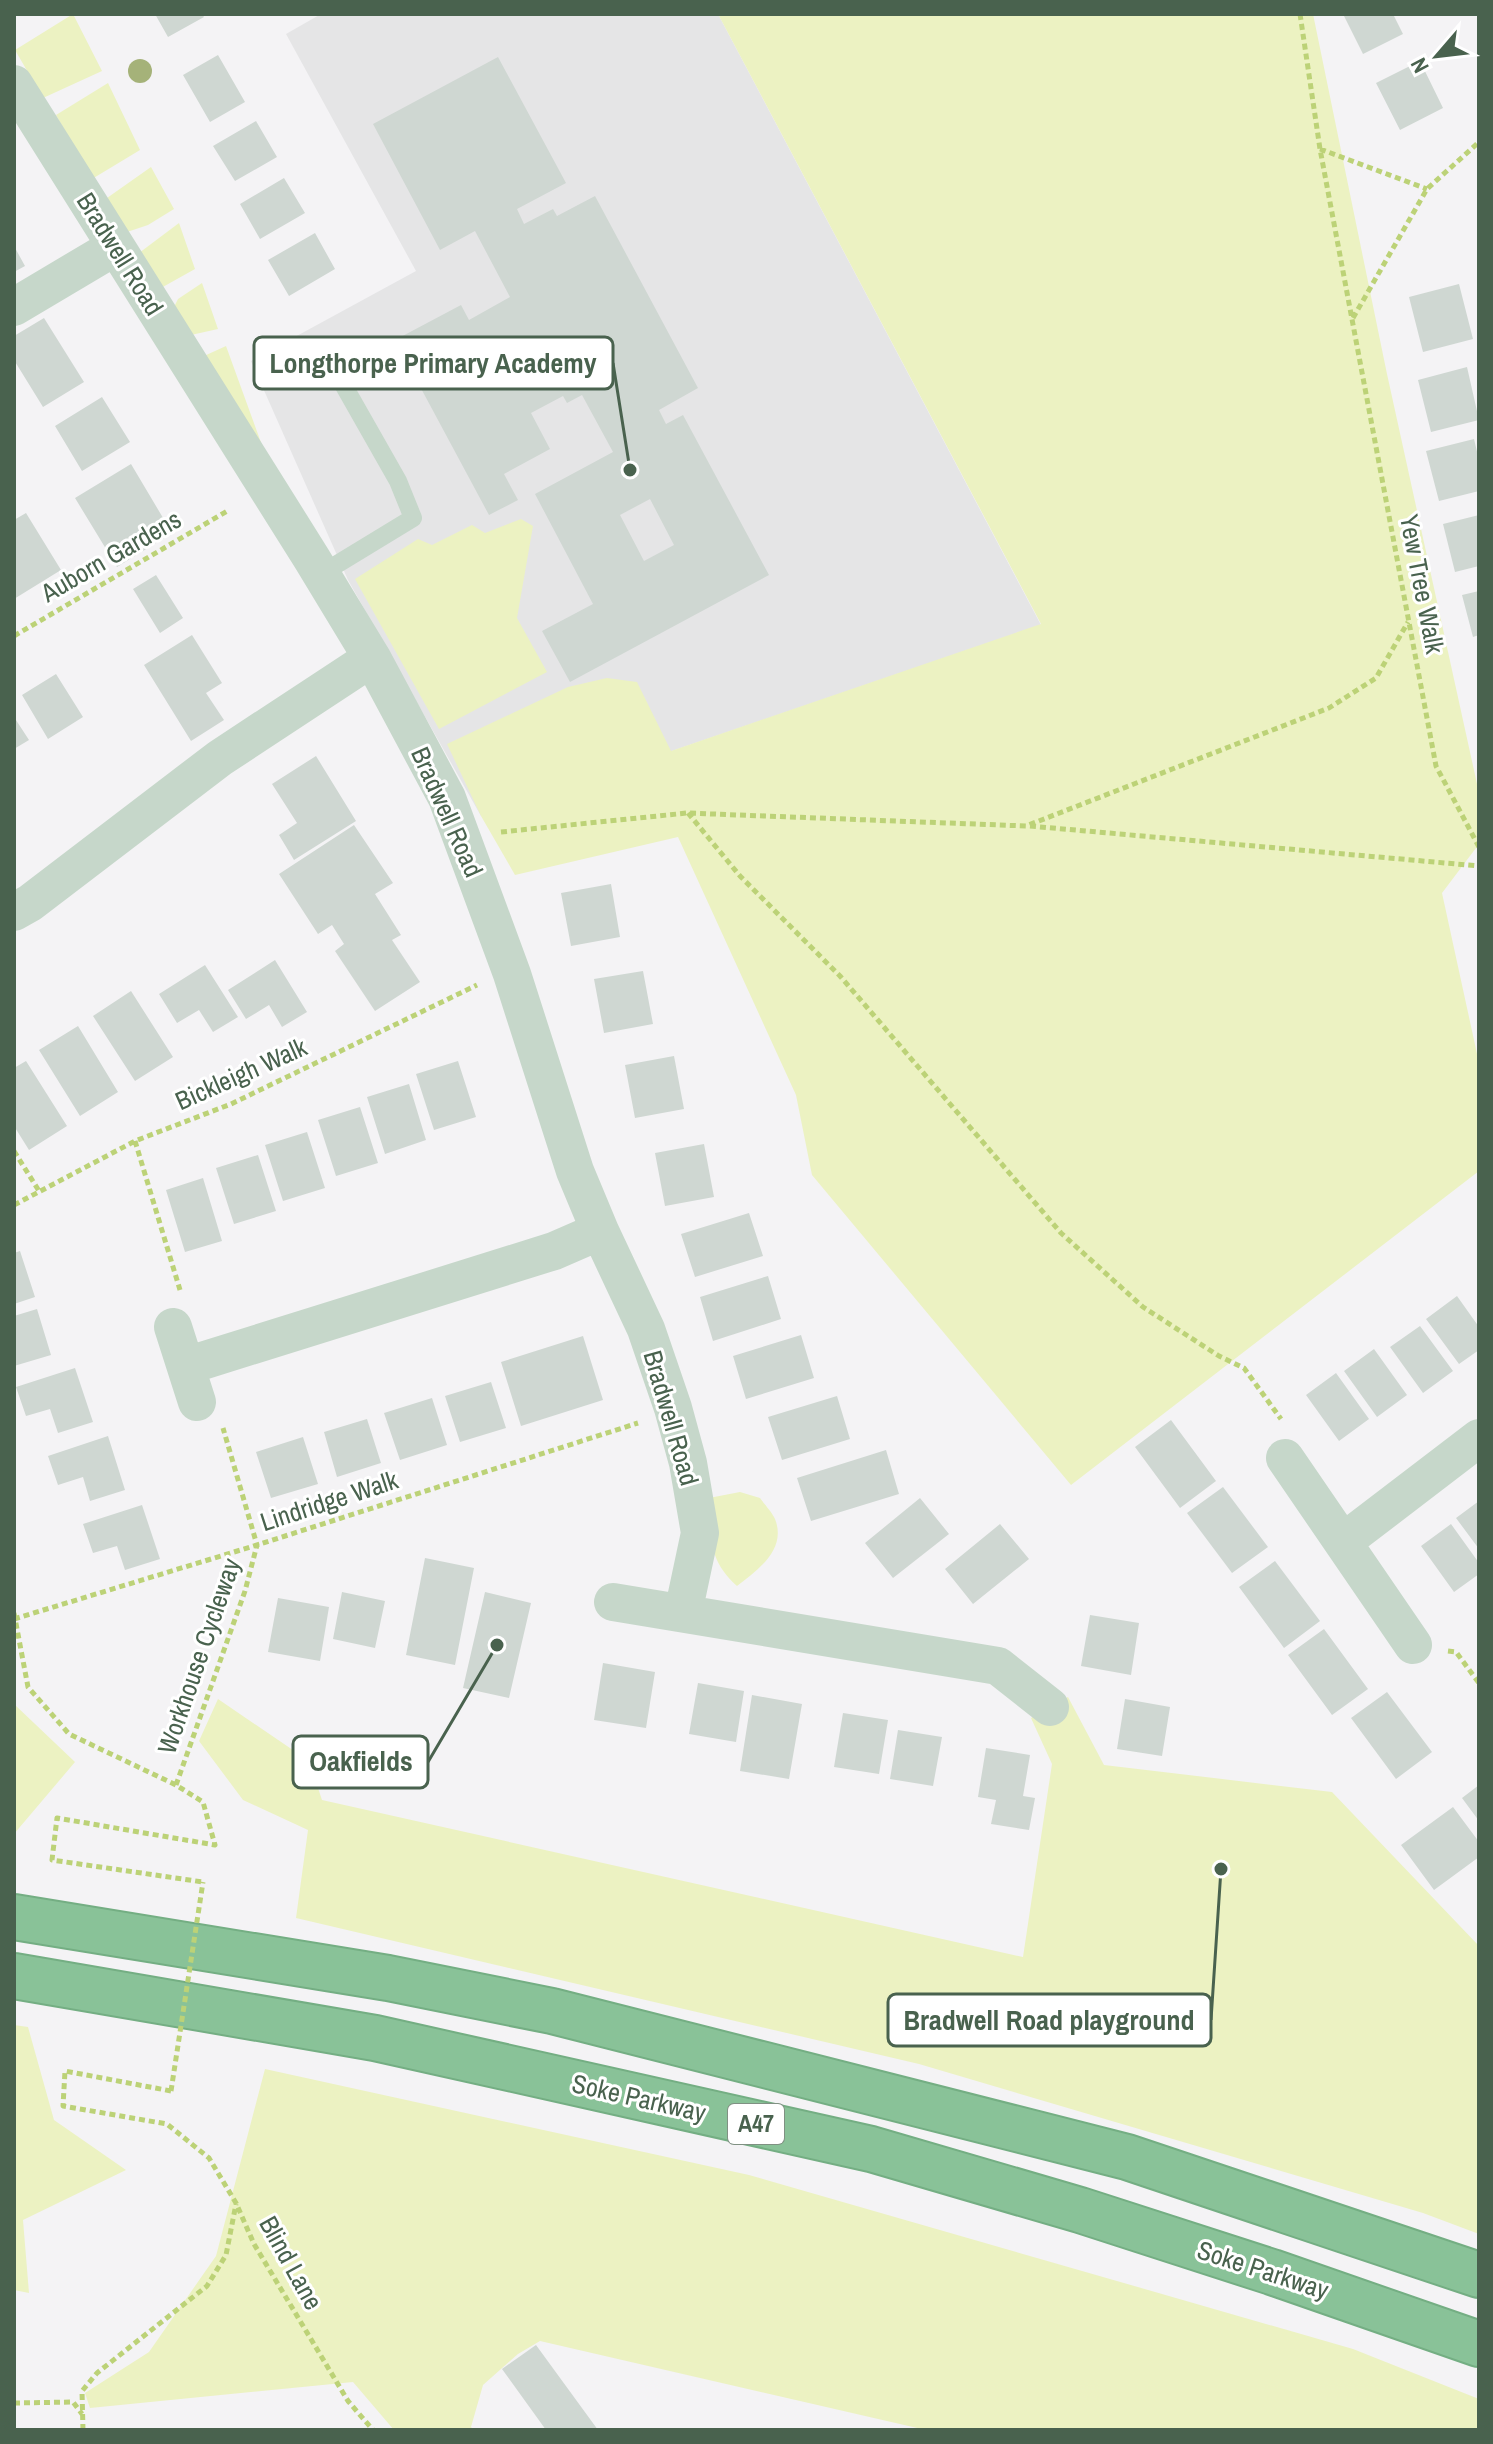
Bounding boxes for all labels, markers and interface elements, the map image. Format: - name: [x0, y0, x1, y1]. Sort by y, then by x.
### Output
- north arrow: [1397, 16, 1477, 96]
- text: N: [1403, 53, 1436, 78]
- street label: Bradwell Road: [69, 186, 172, 322]
- callout: Longthorpe Primary Academy: [254, 337, 613, 389]
- text: Longthorpe Primary Academy: [269, 344, 597, 382]
- street label: Auborn Gardens: [33, 501, 187, 610]
- street label: Yew Tree Walk: [1392, 511, 1453, 657]
- street label: Bradwell Road: [403, 741, 492, 882]
- street label: Bickleigh Walk: [170, 1029, 312, 1118]
- street label: Bradwell Road: [636, 1346, 707, 1489]
- street label: Lindridge Walk: [256, 1462, 402, 1539]
- street label: Workhouse Cycleway: [149, 1553, 248, 1758]
- callout: Oakfields: [293, 1736, 428, 1788]
- text: Oakfields: [309, 1742, 413, 1780]
- callout: Bradwell Road playground: [888, 1994, 1211, 2046]
- text: Bradwell Road playground: [904, 2001, 1194, 2039]
- street label: Soke Parkway: [569, 2065, 710, 2130]
- road number: A47: [728, 2104, 784, 2144]
- street label: Blind Lane: [251, 2210, 331, 2316]
- street label: Soke Parkway: [1193, 2232, 1334, 2307]

